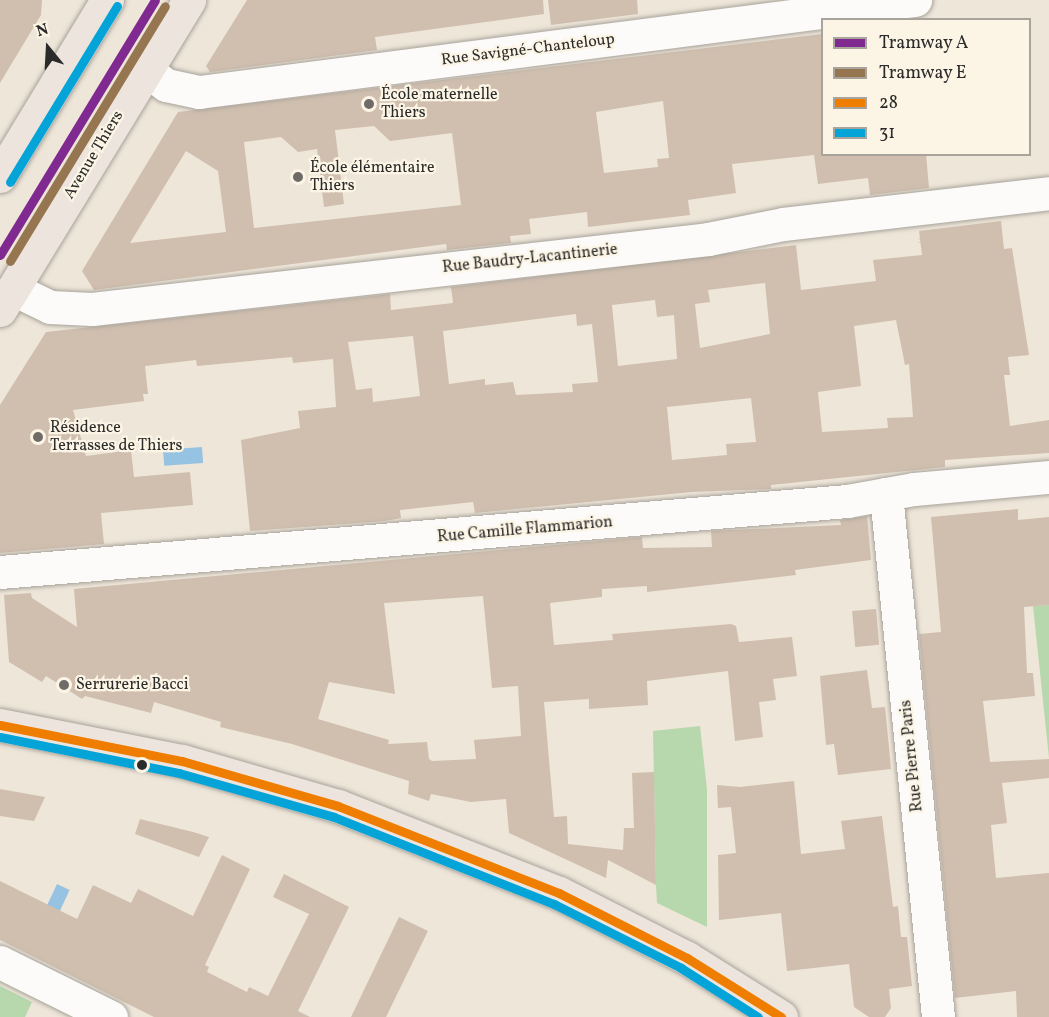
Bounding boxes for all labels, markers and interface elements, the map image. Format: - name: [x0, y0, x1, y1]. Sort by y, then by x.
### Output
- north arrow: [18, 18, 78, 78]
- legend: [821, 18, 1031, 156]
- text: N: [34, 19, 51, 43]
- street label: Rue Savigné-Chanteloup: [440, 30, 616, 70]
- text: Tramway A: [879, 31, 968, 56]
- text: Tramway E: [879, 61, 967, 86]
- place label: École maternelle Thiers: [381, 85, 498, 123]
- text: 28: [879, 91, 898, 116]
- marker: École maternelle Thiers: [362, 97, 376, 111]
- street label: Avenue Thiers: [60, 107, 128, 203]
- text: 31: [879, 121, 895, 146]
- place label: École élémentaire Thiers: [310, 158, 435, 196]
- marker: École élémentaire Thiers: [291, 170, 305, 184]
- street label: Rue Baudry-Lacantinerie: [441, 240, 619, 278]
- place label: Résidence Terrasses de Thiers: [50, 418, 183, 456]
- marker: Résidence Terrasses de Thiers: [31, 430, 45, 444]
- street label: Rue Camille Flammarion: [436, 513, 614, 547]
- place label: Serrurerie Bacci: [76, 675, 188, 695]
- marker: Serrurerie Bacci: [57, 678, 71, 692]
- street label: Rue Pierre Paris: [897, 699, 927, 813]
- unlabelled marker: [136, 759, 148, 771]

